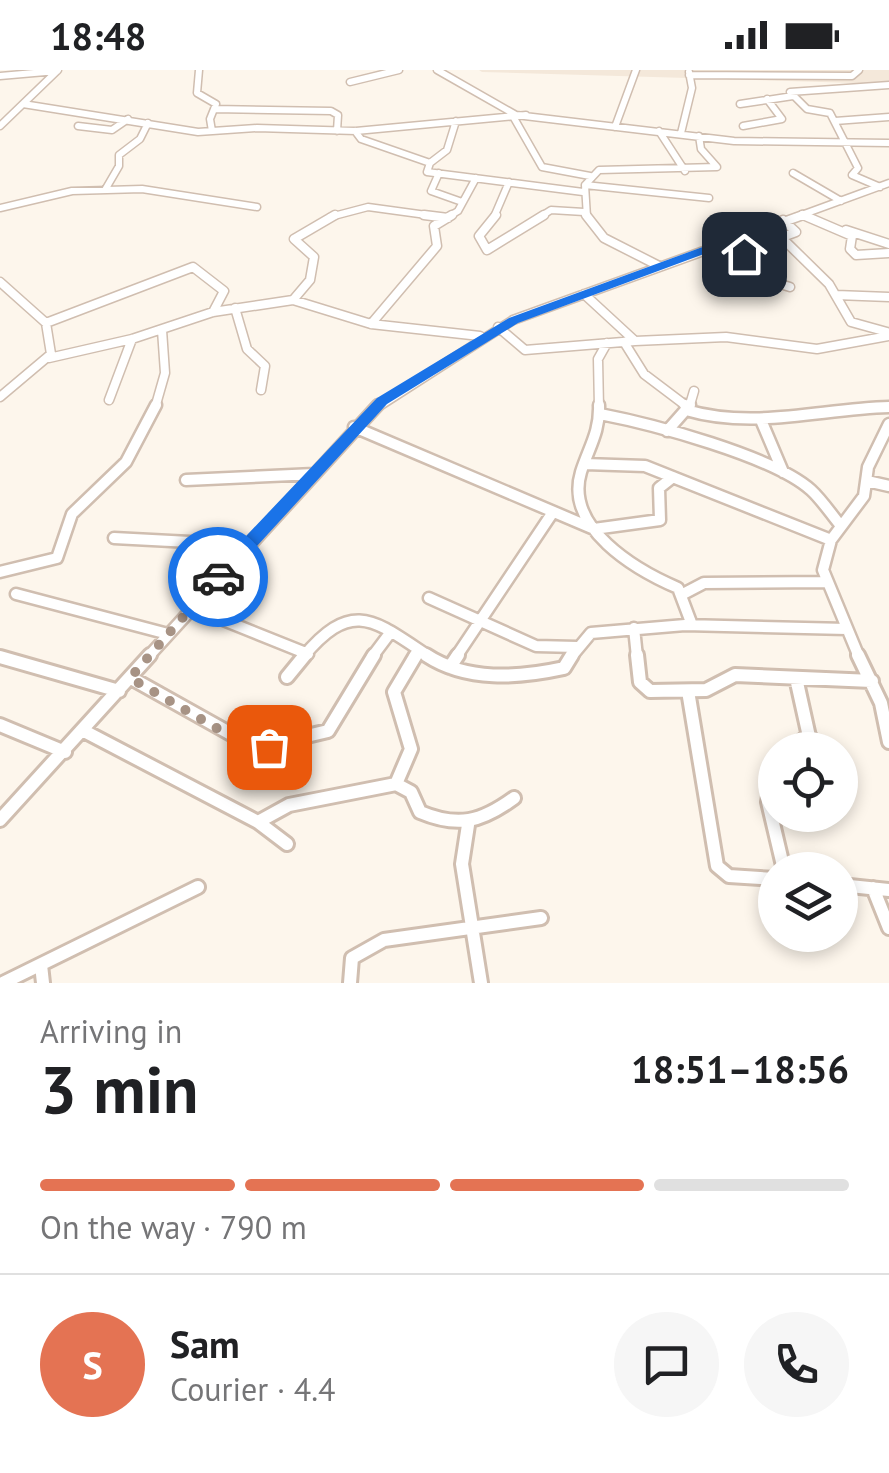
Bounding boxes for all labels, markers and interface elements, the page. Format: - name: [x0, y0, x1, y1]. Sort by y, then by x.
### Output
- text: 18:48: [50, 11, 146, 60]
- pin: [702, 212, 787, 297]
- icon: home: [717, 227, 772, 282]
- courier: [168, 527, 268, 627]
- icon: car: [191, 550, 246, 605]
- pin: [227, 705, 312, 790]
- icon: bag: [242, 720, 297, 775]
- map controls: [758, 732, 858, 952]
- button: locate: [758, 732, 858, 832]
- button: layers: [758, 852, 858, 952]
- text: Arriving in: [40, 1010, 182, 1052]
- text: 18:51–18:56: [631, 1044, 849, 1093]
- text: 3 min: [40, 1047, 199, 1131]
- text: On the way · 790 m: [40, 1206, 307, 1248]
- button: chat: [614, 1312, 719, 1417]
- button: phone: [744, 1312, 849, 1417]
- text: Sam: [170, 1319, 240, 1368]
- text: S: [82, 1340, 103, 1389]
- text: Courier · 4.4: [170, 1368, 336, 1410]

